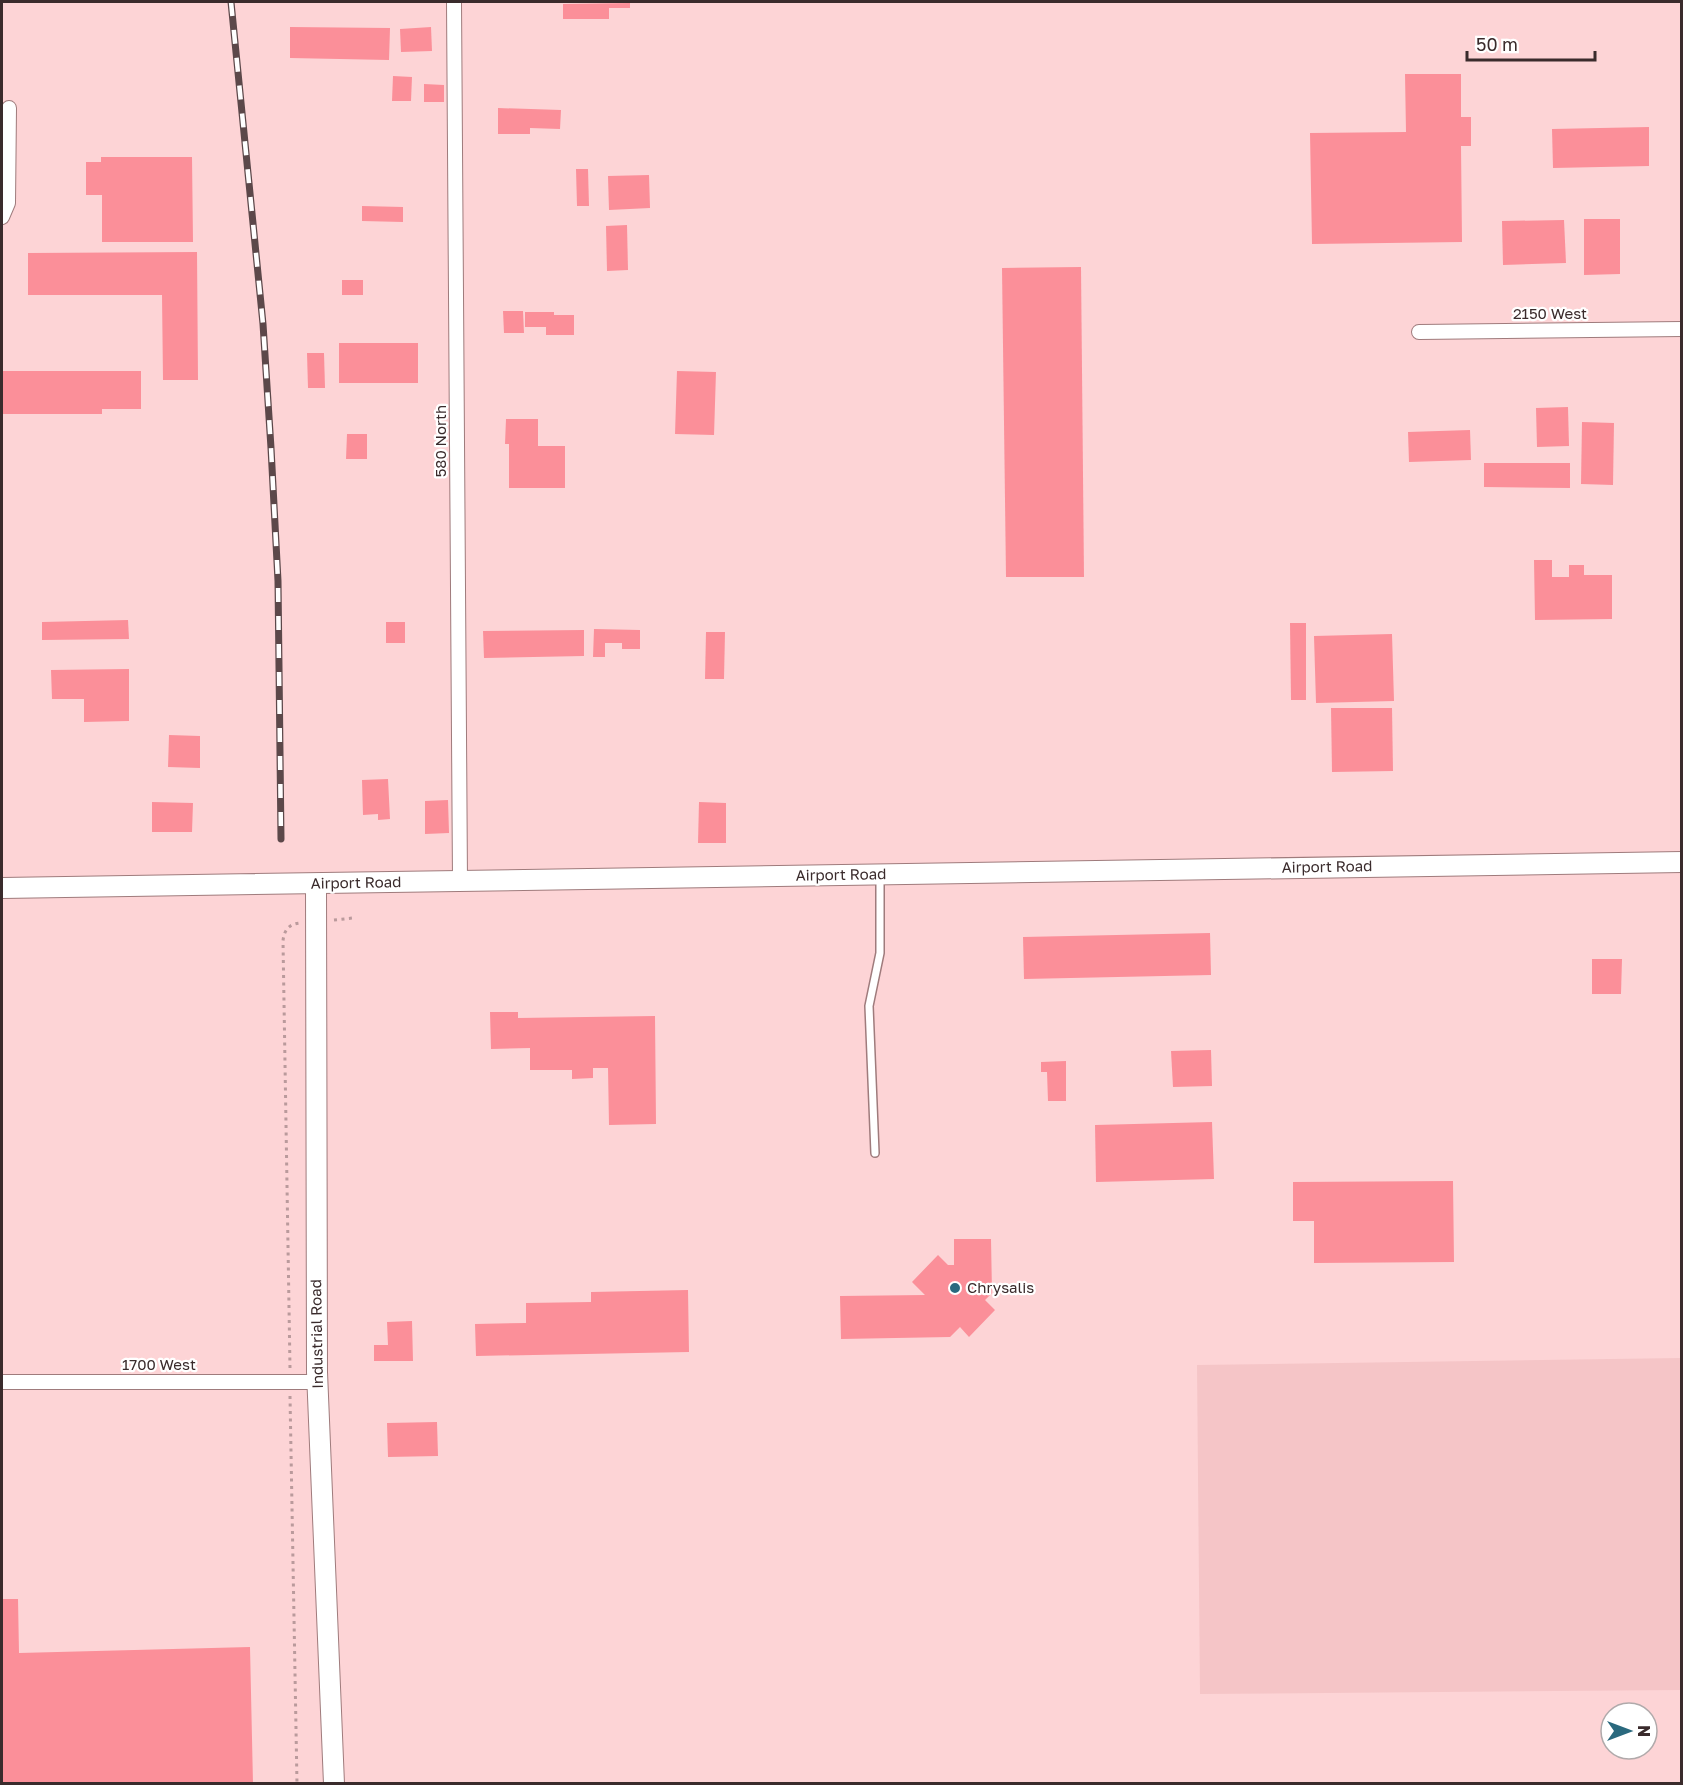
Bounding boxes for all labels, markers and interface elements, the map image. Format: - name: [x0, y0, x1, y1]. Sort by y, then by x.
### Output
- scale bar: [1467, 24, 1594, 62]
- text: 50 m: [1476, 33, 1518, 55]
- street label: 2150 West: [1513, 304, 1587, 322]
- street label: 580 North: [431, 405, 449, 477]
- street label: Airport Road: [1281, 856, 1373, 876]
- street label: Airport Road: [795, 864, 887, 884]
- street label: Airport Road: [310, 872, 402, 892]
- place label: Chrysalis: [967, 1278, 1034, 1296]
- street label: Industrial Road: [306, 1279, 326, 1389]
- marker: Chrysalis: [948, 1281, 962, 1295]
- street label: 1700 West: [122, 1355, 196, 1373]
- north arrow: [1599, 1701, 1659, 1761]
- text: N: [1634, 1725, 1654, 1737]

